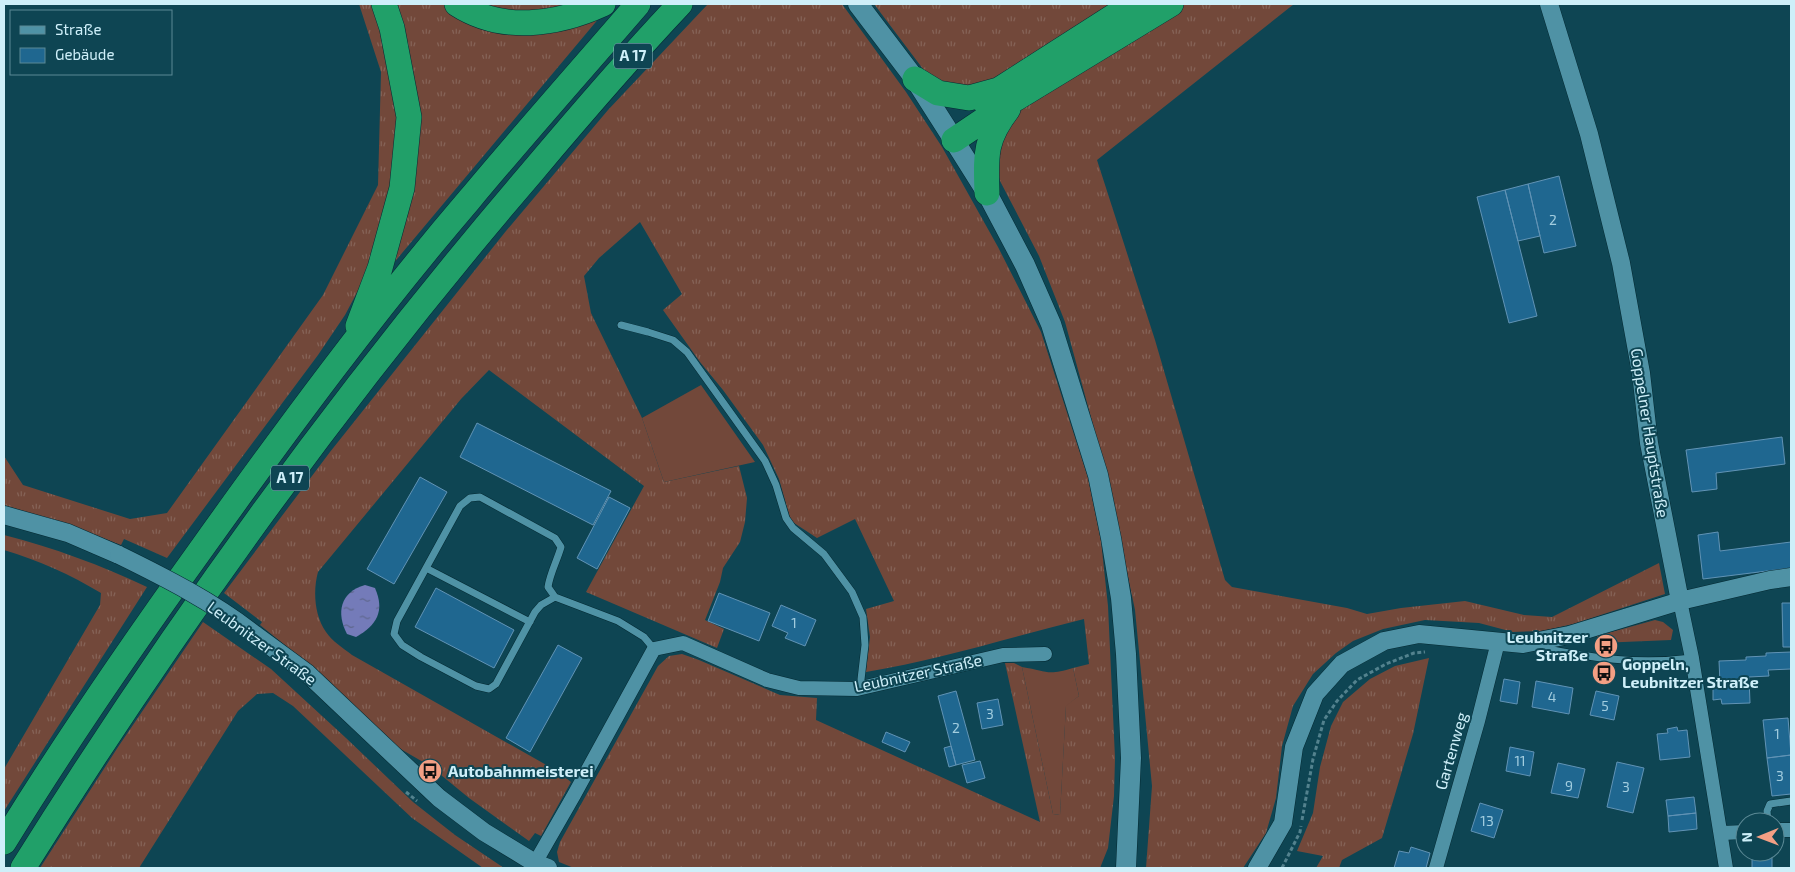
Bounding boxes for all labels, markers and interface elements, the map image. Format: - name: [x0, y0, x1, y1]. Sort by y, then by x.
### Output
- legend: [10, 10, 172, 75]
- text: Straße: [55, 20, 101, 38]
- road number: A 17: [614, 44, 652, 68]
- text: Gebäude: [55, 45, 114, 63]
- house number: 2: [1549, 211, 1557, 228]
- street label: Goppelner Hauptstraße: [1628, 347, 1673, 519]
- road number: A 17: [271, 466, 309, 490]
- street label: Leubnitzer Straße: [204, 597, 321, 689]
- house number: 1: [791, 614, 797, 631]
- place label: Leubnitzer Straße: [1507, 627, 1588, 664]
- bus stop icon: Leubnitzer Straße: [1593, 633, 1619, 659]
- street label: Leubnitzer Straße: [852, 650, 984, 695]
- place label: Goppeln, Leubnitzer Straße: [1622, 654, 1759, 691]
- bus stop icon: Goppeln, Leubnitzer Straße: [1591, 660, 1617, 686]
- house number: 4: [1548, 688, 1556, 705]
- house number: 5: [1601, 697, 1609, 714]
- house number: 3: [986, 705, 994, 722]
- street label: Gartenweg: [1430, 710, 1471, 792]
- house number: 2: [952, 719, 960, 736]
- house number: 1: [1774, 725, 1780, 742]
- house number: 11: [1514, 752, 1526, 769]
- bus stop icon: Autobahnmeisterei: [417, 758, 443, 784]
- place label: Autobahnmeisterei: [448, 761, 594, 780]
- house number: 3: [1776, 767, 1784, 784]
- house number: 9: [1565, 777, 1573, 794]
- house number: 3: [1622, 778, 1630, 795]
- house number: 13: [1480, 812, 1494, 829]
- north arrow: [1735, 812, 1785, 862]
- text: N: [1738, 832, 1755, 842]

